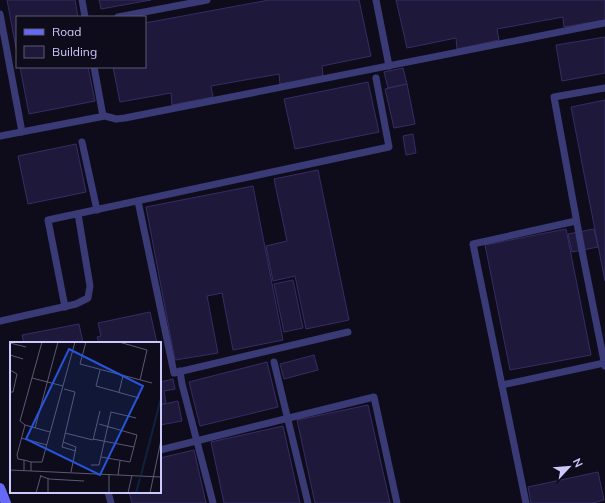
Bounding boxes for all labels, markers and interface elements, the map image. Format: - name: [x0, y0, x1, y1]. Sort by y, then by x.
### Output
- legend: [16, 16, 146, 68]
- text: Road: [52, 24, 81, 39]
- text: Building: [52, 44, 97, 59]
- inset map: [10, 342, 161, 493]
- north arrow: [549, 447, 589, 487]
- text: N: [570, 456, 586, 469]

